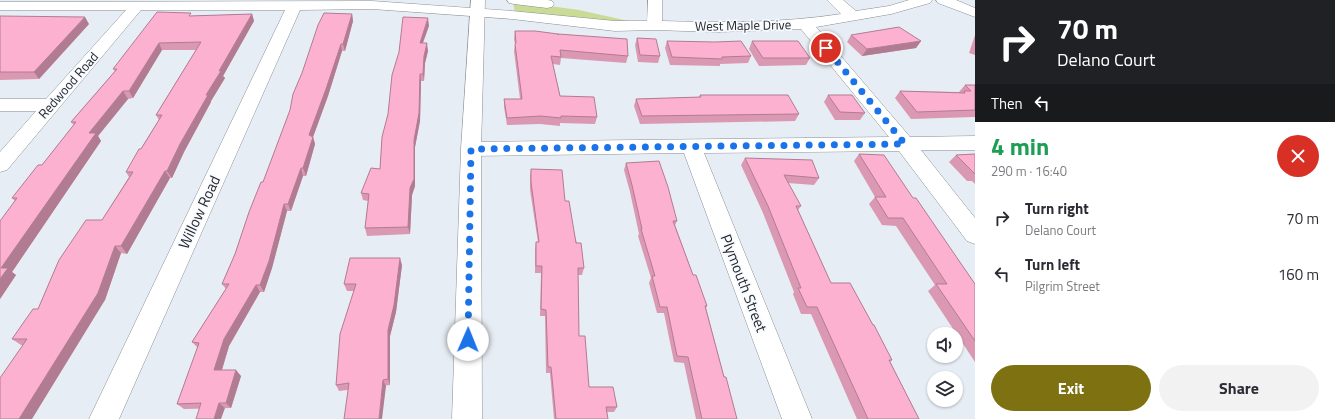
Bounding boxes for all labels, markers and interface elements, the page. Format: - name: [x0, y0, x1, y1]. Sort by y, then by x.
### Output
- text: 70 m: [1057, 7, 1118, 50]
- street label: West Maple Drive: [695, 14, 791, 36]
- icon: right: [991, 16, 1043, 68]
- pin: [809, 31, 843, 65]
- icon: arrive: [815, 37, 837, 59]
- text: Delano Court: [1057, 46, 1155, 73]
- street label: Redwood Road: [33, 47, 103, 123]
- text: Then: [991, 92, 1023, 115]
- icon: left: [1031, 92, 1053, 114]
- text: 4 min: [991, 128, 1049, 164]
- button: close: [1277, 135, 1319, 177]
- text: 290 m · 16:40: [991, 161, 1067, 181]
- street label: Willow Road: [172, 172, 226, 252]
- text: Turn right: [1025, 197, 1089, 220]
- icon: right: [991, 207, 1013, 229]
- text: 70 m: [1286, 207, 1319, 230]
- text: Delano Court: [1025, 220, 1096, 240]
- street label: Plymouth Street: [715, 231, 774, 336]
- text: Turn left: [1025, 253, 1080, 276]
- icon: left: [991, 263, 1013, 285]
- text: 160 m: [1278, 263, 1319, 286]
- text: Pilgrim Street: [1025, 276, 1100, 296]
- position arrow: [447, 319, 489, 361]
- map controls: [927, 327, 963, 407]
- button: sound: [927, 327, 963, 363]
- button: Exit: [991, 365, 1151, 411]
- button: Share: [1159, 365, 1319, 411]
- button: layers: [927, 371, 963, 407]

